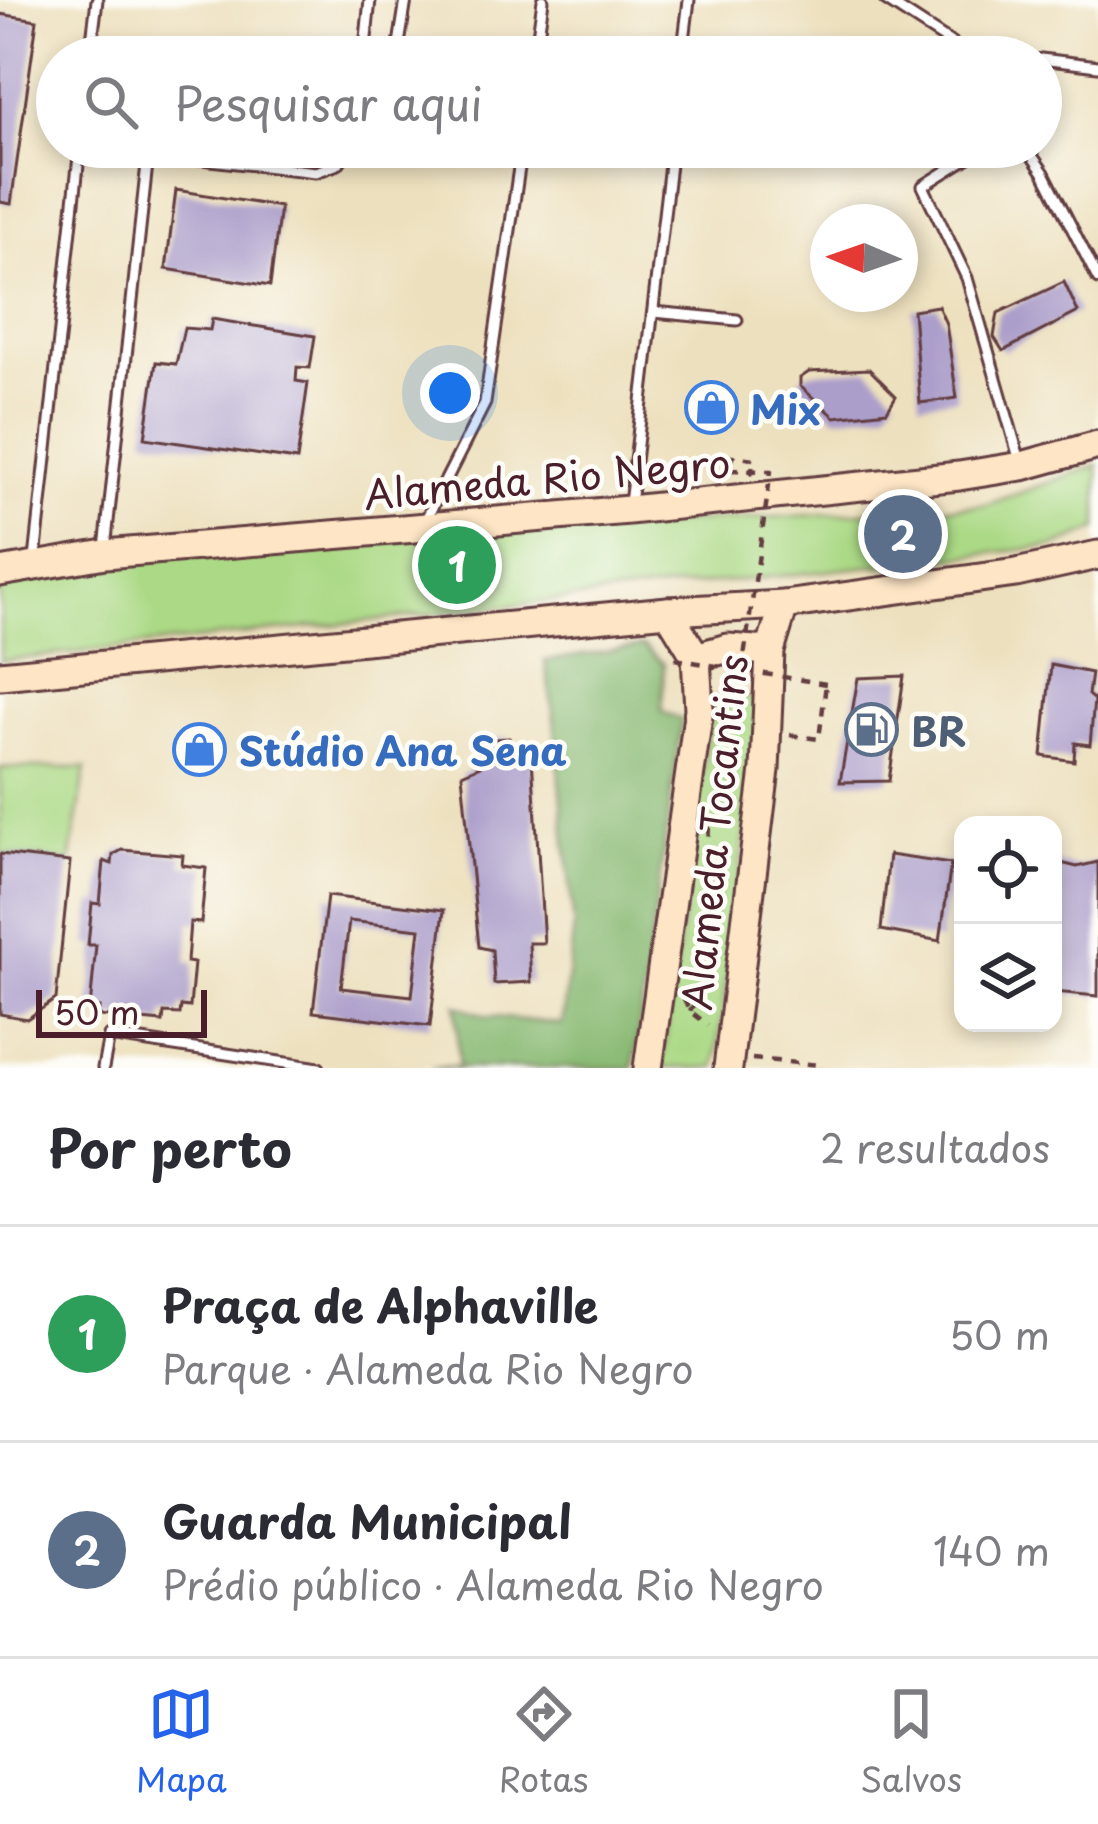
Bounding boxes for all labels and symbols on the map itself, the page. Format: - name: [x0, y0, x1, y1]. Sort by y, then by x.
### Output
- north arrow: [810, 204, 918, 312]
- your location: [420, 363, 480, 423]
- place label: Mix: [750, 379, 821, 438]
- shop icon: Mix: [683, 380, 739, 436]
- street label: Alameda Rio Negro: [361, 432, 733, 522]
- pin: 2: [864, 489, 942, 579]
- pin: 1: [418, 520, 496, 610]
- street label: Alameda Tocantins: [665, 651, 761, 1013]
- place label: BR: [911, 701, 966, 760]
- fuel station icon: BR: [844, 702, 900, 758]
- place label: Stúdio Ana Sena: [239, 720, 567, 779]
- shop icon: Stúdio Ana Sena: [172, 721, 228, 777]
- scale bar: [36, 984, 207, 1037]

